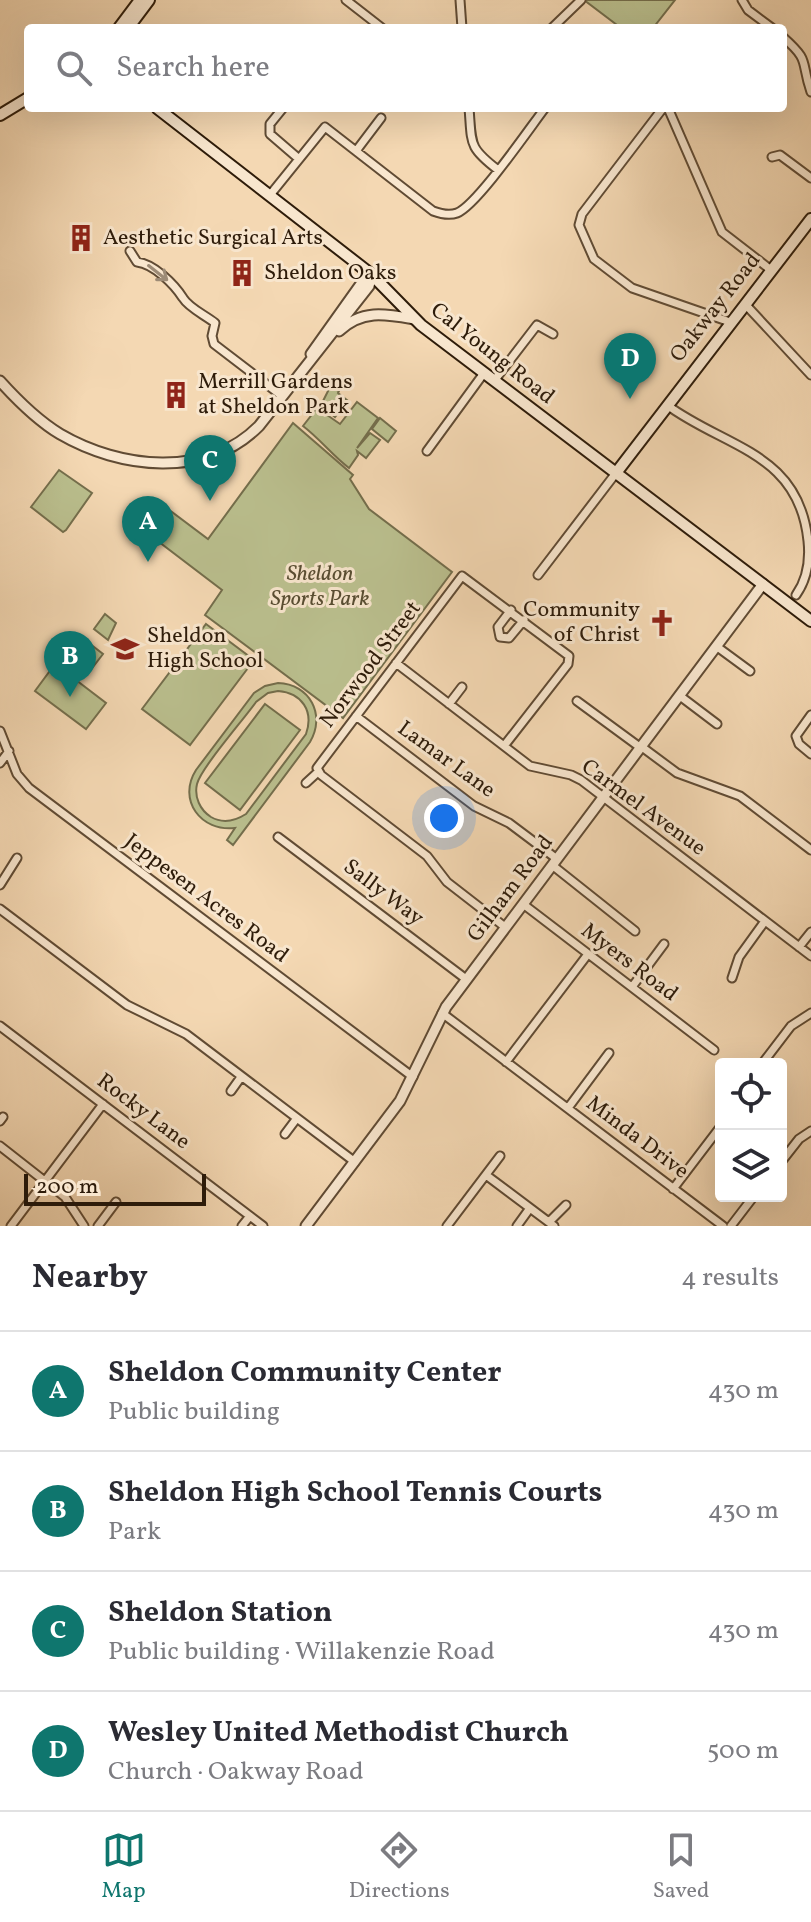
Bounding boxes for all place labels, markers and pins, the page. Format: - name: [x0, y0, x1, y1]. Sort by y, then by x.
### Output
- building icon: Aesthetic Surgical Arts: [66, 223, 96, 253]
- place label: Aesthetic Surgical Arts: [103, 223, 323, 254]
- building icon: Sheldon Oaks: [227, 258, 257, 288]
- place label: Sheldon Oaks: [264, 258, 396, 289]
- pin: D: [604, 333, 656, 399]
- place label: Merrill Gardens at Sheldon Park: [198, 367, 353, 423]
- building icon: Merrill Gardens at Sheldon Park: [161, 380, 191, 410]
- pin: C: [184, 435, 236, 501]
- pin: A: [122, 496, 174, 562]
- place label: Community of Christ: [523, 595, 640, 651]
- church icon: Community of Christ: [647, 608, 677, 638]
- place label: Sheldon High School: [147, 621, 263, 677]
- pin: B: [44, 631, 96, 697]
- school or university icon: Sheldon High School: [110, 634, 140, 664]

